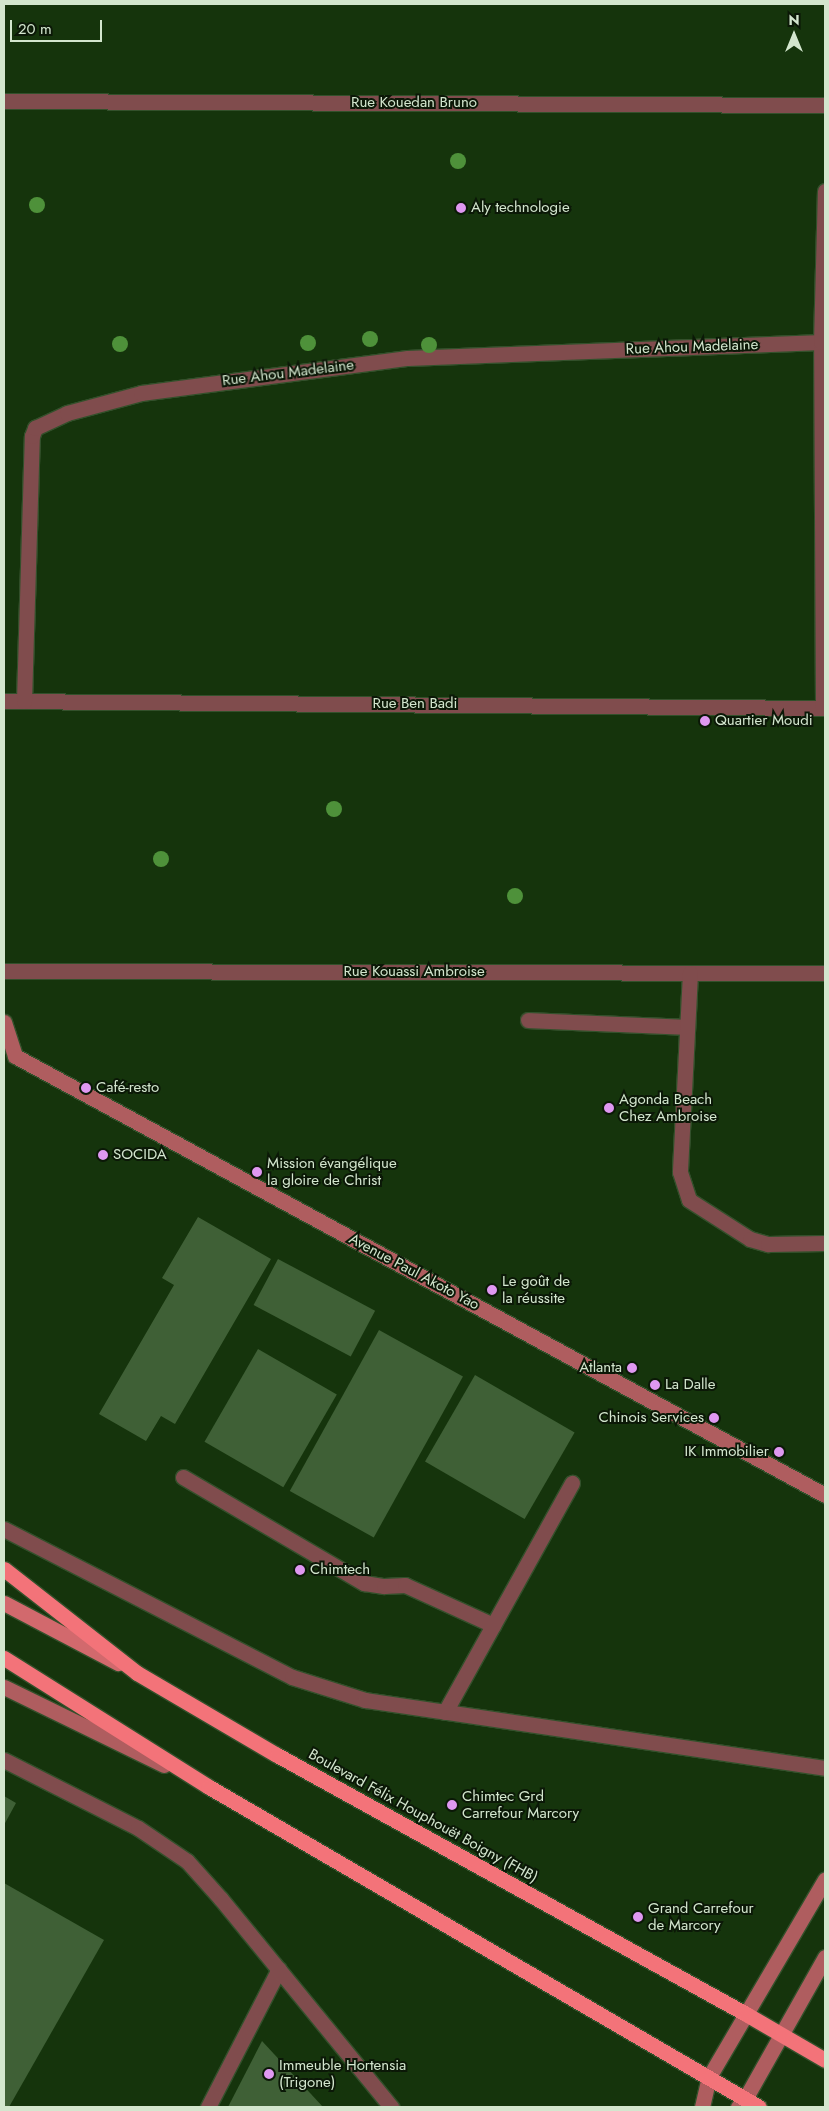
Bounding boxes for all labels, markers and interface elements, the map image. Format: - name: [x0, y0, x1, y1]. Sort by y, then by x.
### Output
- scale bar: [12, 10, 105, 42]
- north arrow: [769, 10, 819, 60]
- text: N: [788, 10, 800, 30]
- text: 20 m: [18, 18, 52, 40]
- street label: Rue Kouedan Bruno: [351, 94, 477, 112]
- place label: Aly technologie: [471, 199, 570, 217]
- marker: Aly technologie: [455, 202, 467, 214]
- street label: Rue Ahou Madelaine: [625, 336, 759, 358]
- street label: Rue Ahou Madelaine: [221, 356, 355, 390]
- street label: Rue Ben Badi: [372, 695, 458, 713]
- place label: Quartier Moudi: [715, 712, 813, 730]
- marker: Quartier Moudi: [699, 715, 711, 727]
- street label: Rue Kouassi Ambroise: [343, 963, 485, 981]
- place label: Café-resto: [96, 1079, 159, 1097]
- marker: Café-resto: [80, 1082, 92, 1094]
- place label: Agonda Beach Chez Ambroise: [619, 1090, 717, 1125]
- marker: Agonda Beach Chez Ambroise: [603, 1102, 615, 1114]
- place label: SOCIDA: [113, 1146, 167, 1164]
- marker: SOCIDA: [97, 1149, 109, 1161]
- place label: Mission évangélique la gloire de Christ: [267, 1154, 397, 1189]
- marker: Mission évangélique la gloire de Christ: [251, 1166, 263, 1178]
- street label: Avenue Paul Akoto Yao: [346, 1230, 482, 1314]
- place label: Le goût de la réussite: [502, 1272, 570, 1307]
- marker: Le goût de la réussite: [486, 1284, 498, 1296]
- place label: Atlanta: [579, 1359, 622, 1377]
- marker: Atlanta: [626, 1362, 638, 1374]
- place label: La Dalle: [665, 1376, 716, 1394]
- marker: La Dalle: [649, 1379, 661, 1391]
- place label: Chinois Services: [598, 1409, 704, 1427]
- marker: Chinois Services: [708, 1412, 720, 1424]
- place label: IK Immobilier: [684, 1443, 769, 1461]
- marker: IK Immobilier: [773, 1446, 785, 1458]
- place label: Chimtech: [310, 1561, 370, 1579]
- marker: Chimtech: [294, 1564, 306, 1576]
- street label: Boulevard Félix Houphouët Boigny (FHB): [305, 1745, 541, 1887]
- place label: Chimtec Grd Carrefour Marcory: [462, 1787, 579, 1822]
- marker: Chimtec Grd Carrefour Marcory: [446, 1799, 458, 1811]
- place label: Grand Carrefour de Marcory: [648, 1899, 754, 1934]
- marker: Grand Carrefour de Marcory: [632, 1911, 644, 1923]
- place label: Immeuble Hortensia (Trigone): [279, 2056, 406, 2091]
- marker: Immeuble Hortensia (Trigone): [263, 2068, 275, 2080]

